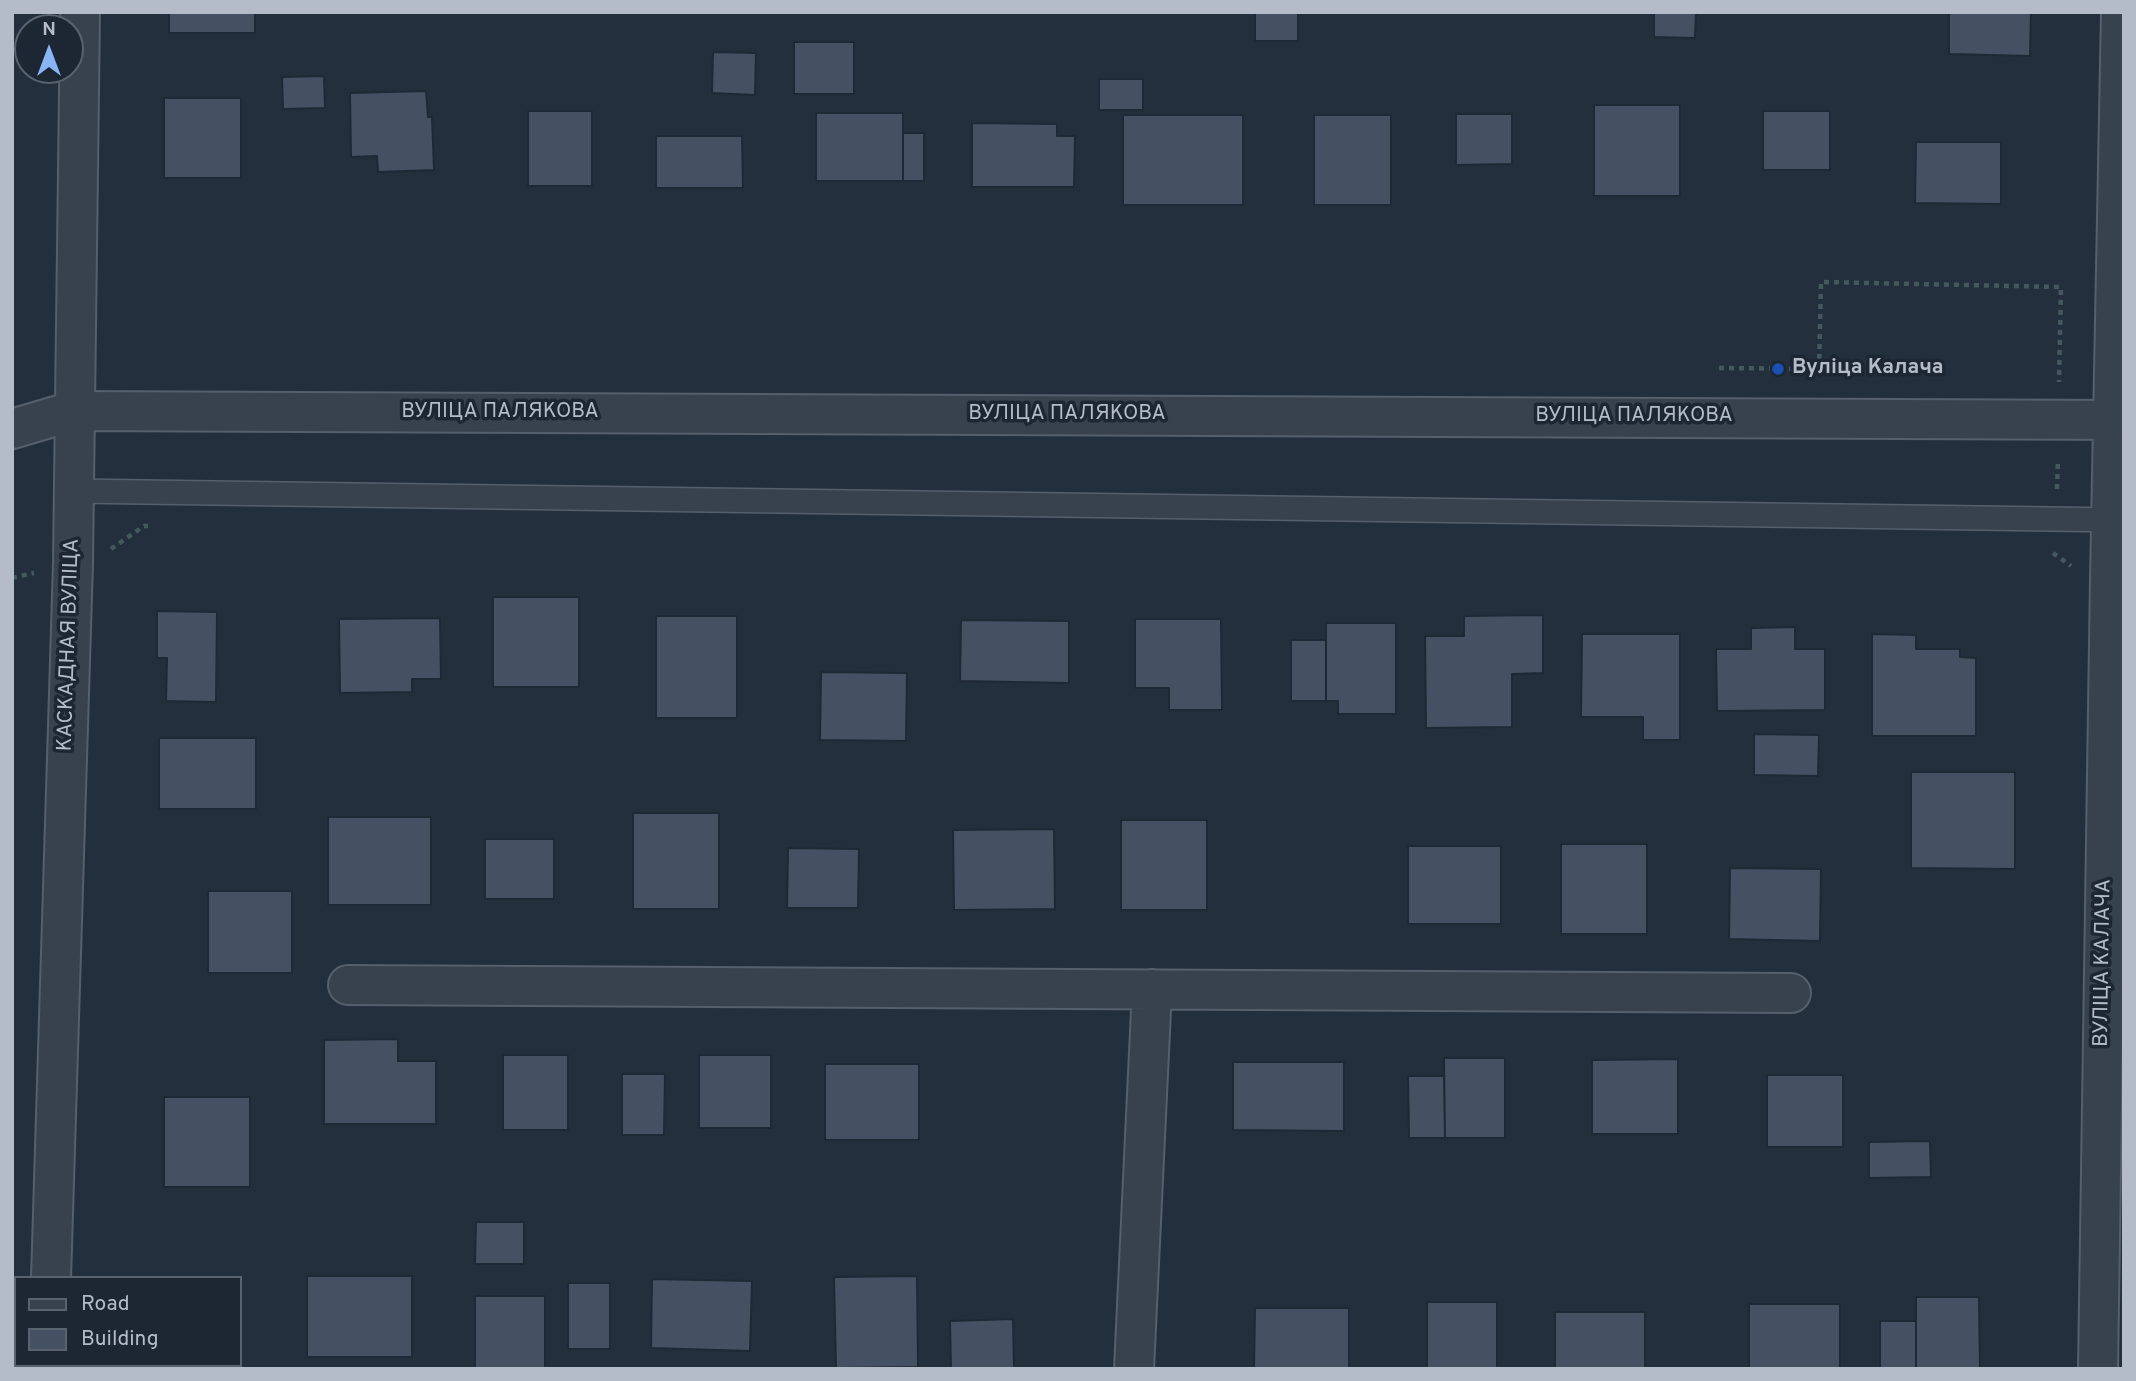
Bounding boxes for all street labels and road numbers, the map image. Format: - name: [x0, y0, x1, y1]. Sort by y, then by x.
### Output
- street label: ВУЛІЦА ПАЛЯКОВА: [401, 400, 599, 426]
- street label: ВУЛІЦА ПАЛЯКОВА: [968, 402, 1166, 428]
- street label: ВУЛІЦА ПАЛЯКОВА: [1535, 404, 1733, 430]
- street label: КАСКАДНАЯ ВУЛІЦА: [54, 538, 86, 752]
- street label: ВУЛІЦА КАЛАЧА: [2090, 879, 2118, 1047]

